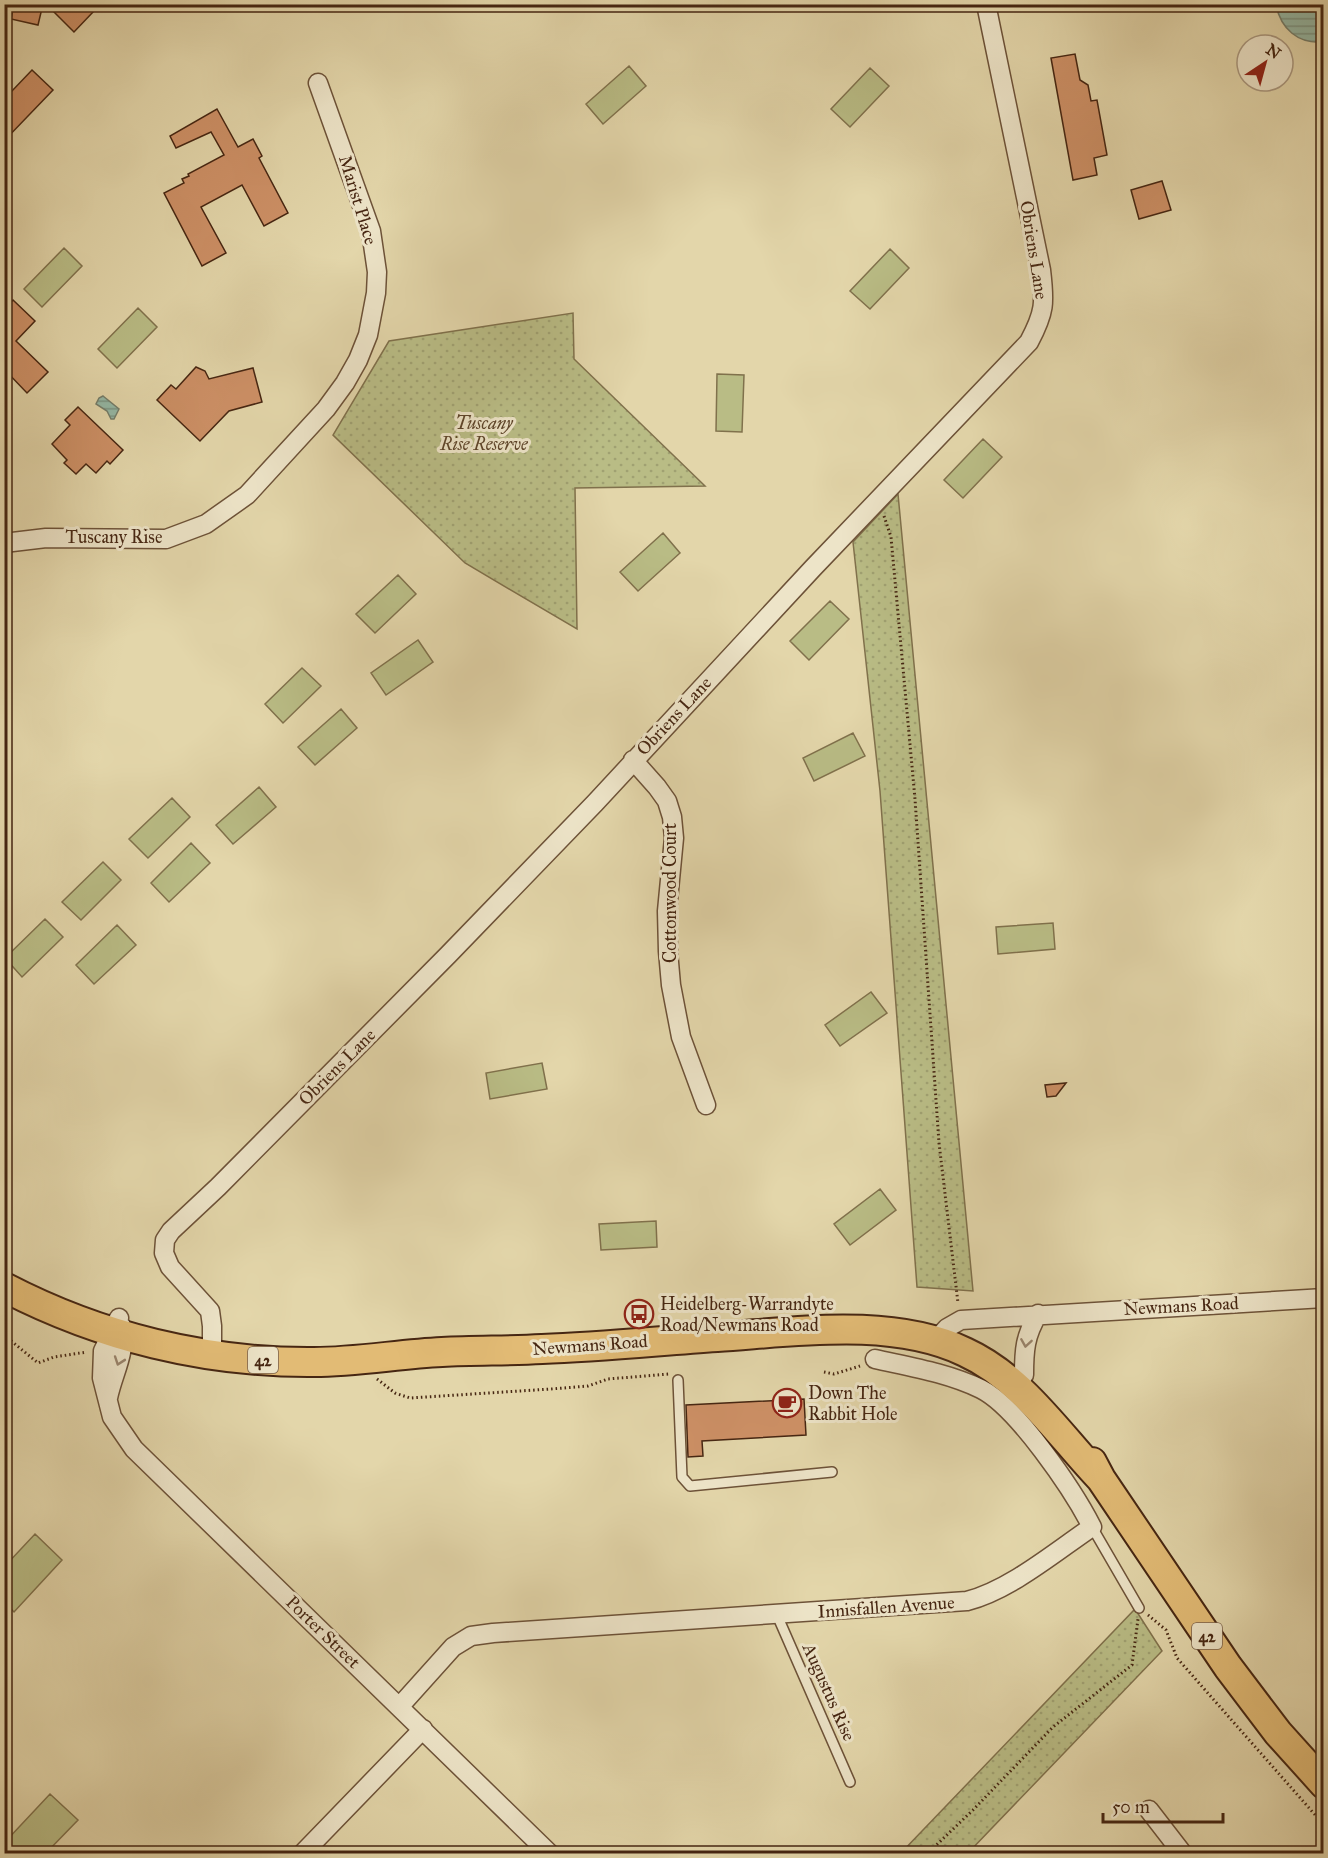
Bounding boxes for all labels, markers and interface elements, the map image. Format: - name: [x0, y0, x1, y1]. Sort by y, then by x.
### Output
- north arrow: [1235, 33, 1295, 93]
- text: N: [1262, 40, 1285, 63]
- street label: Marist Place: [334, 153, 382, 247]
- street label: Obriens Lane: [1015, 199, 1053, 301]
- park label: Tuscany Rise Reserve: [439, 412, 529, 455]
- street label: Tuscany Rise: [66, 526, 162, 548]
- street label: Obriens Lane: [632, 672, 716, 760]
- street label: Cottonwood Court: [659, 822, 681, 963]
- street label: Obriens Lane: [294, 1024, 380, 1110]
- street label: Newmans Road: [1123, 1292, 1239, 1320]
- place label: Heidelberg-Warrandyte Road/Newmans Road: [660, 1293, 834, 1336]
- bus stop icon: Heidelberg-Warrandyte Road/Newmans Road: [623, 1298, 655, 1330]
- street label: Newmans Road: [532, 1330, 648, 1360]
- one-way arrow: [1020, 1338, 1033, 1348]
- road number: 42: [248, 1347, 278, 1373]
- one-way arrow: [114, 1355, 127, 1365]
- place label: Down The Rabbit Hole: [808, 1382, 898, 1425]
- cafe icon: Down The Rabbit Hole: [771, 1387, 803, 1419]
- street label: Porter Street: [281, 1591, 365, 1673]
- street label: Innisfallen Avenue: [817, 1591, 955, 1623]
- road number: 42: [1192, 1623, 1222, 1649]
- street label: Augustus Rise: [796, 1639, 860, 1745]
- scale bar: [1103, 1786, 1223, 1824]
- text: 50 m: [1112, 1796, 1150, 1818]

